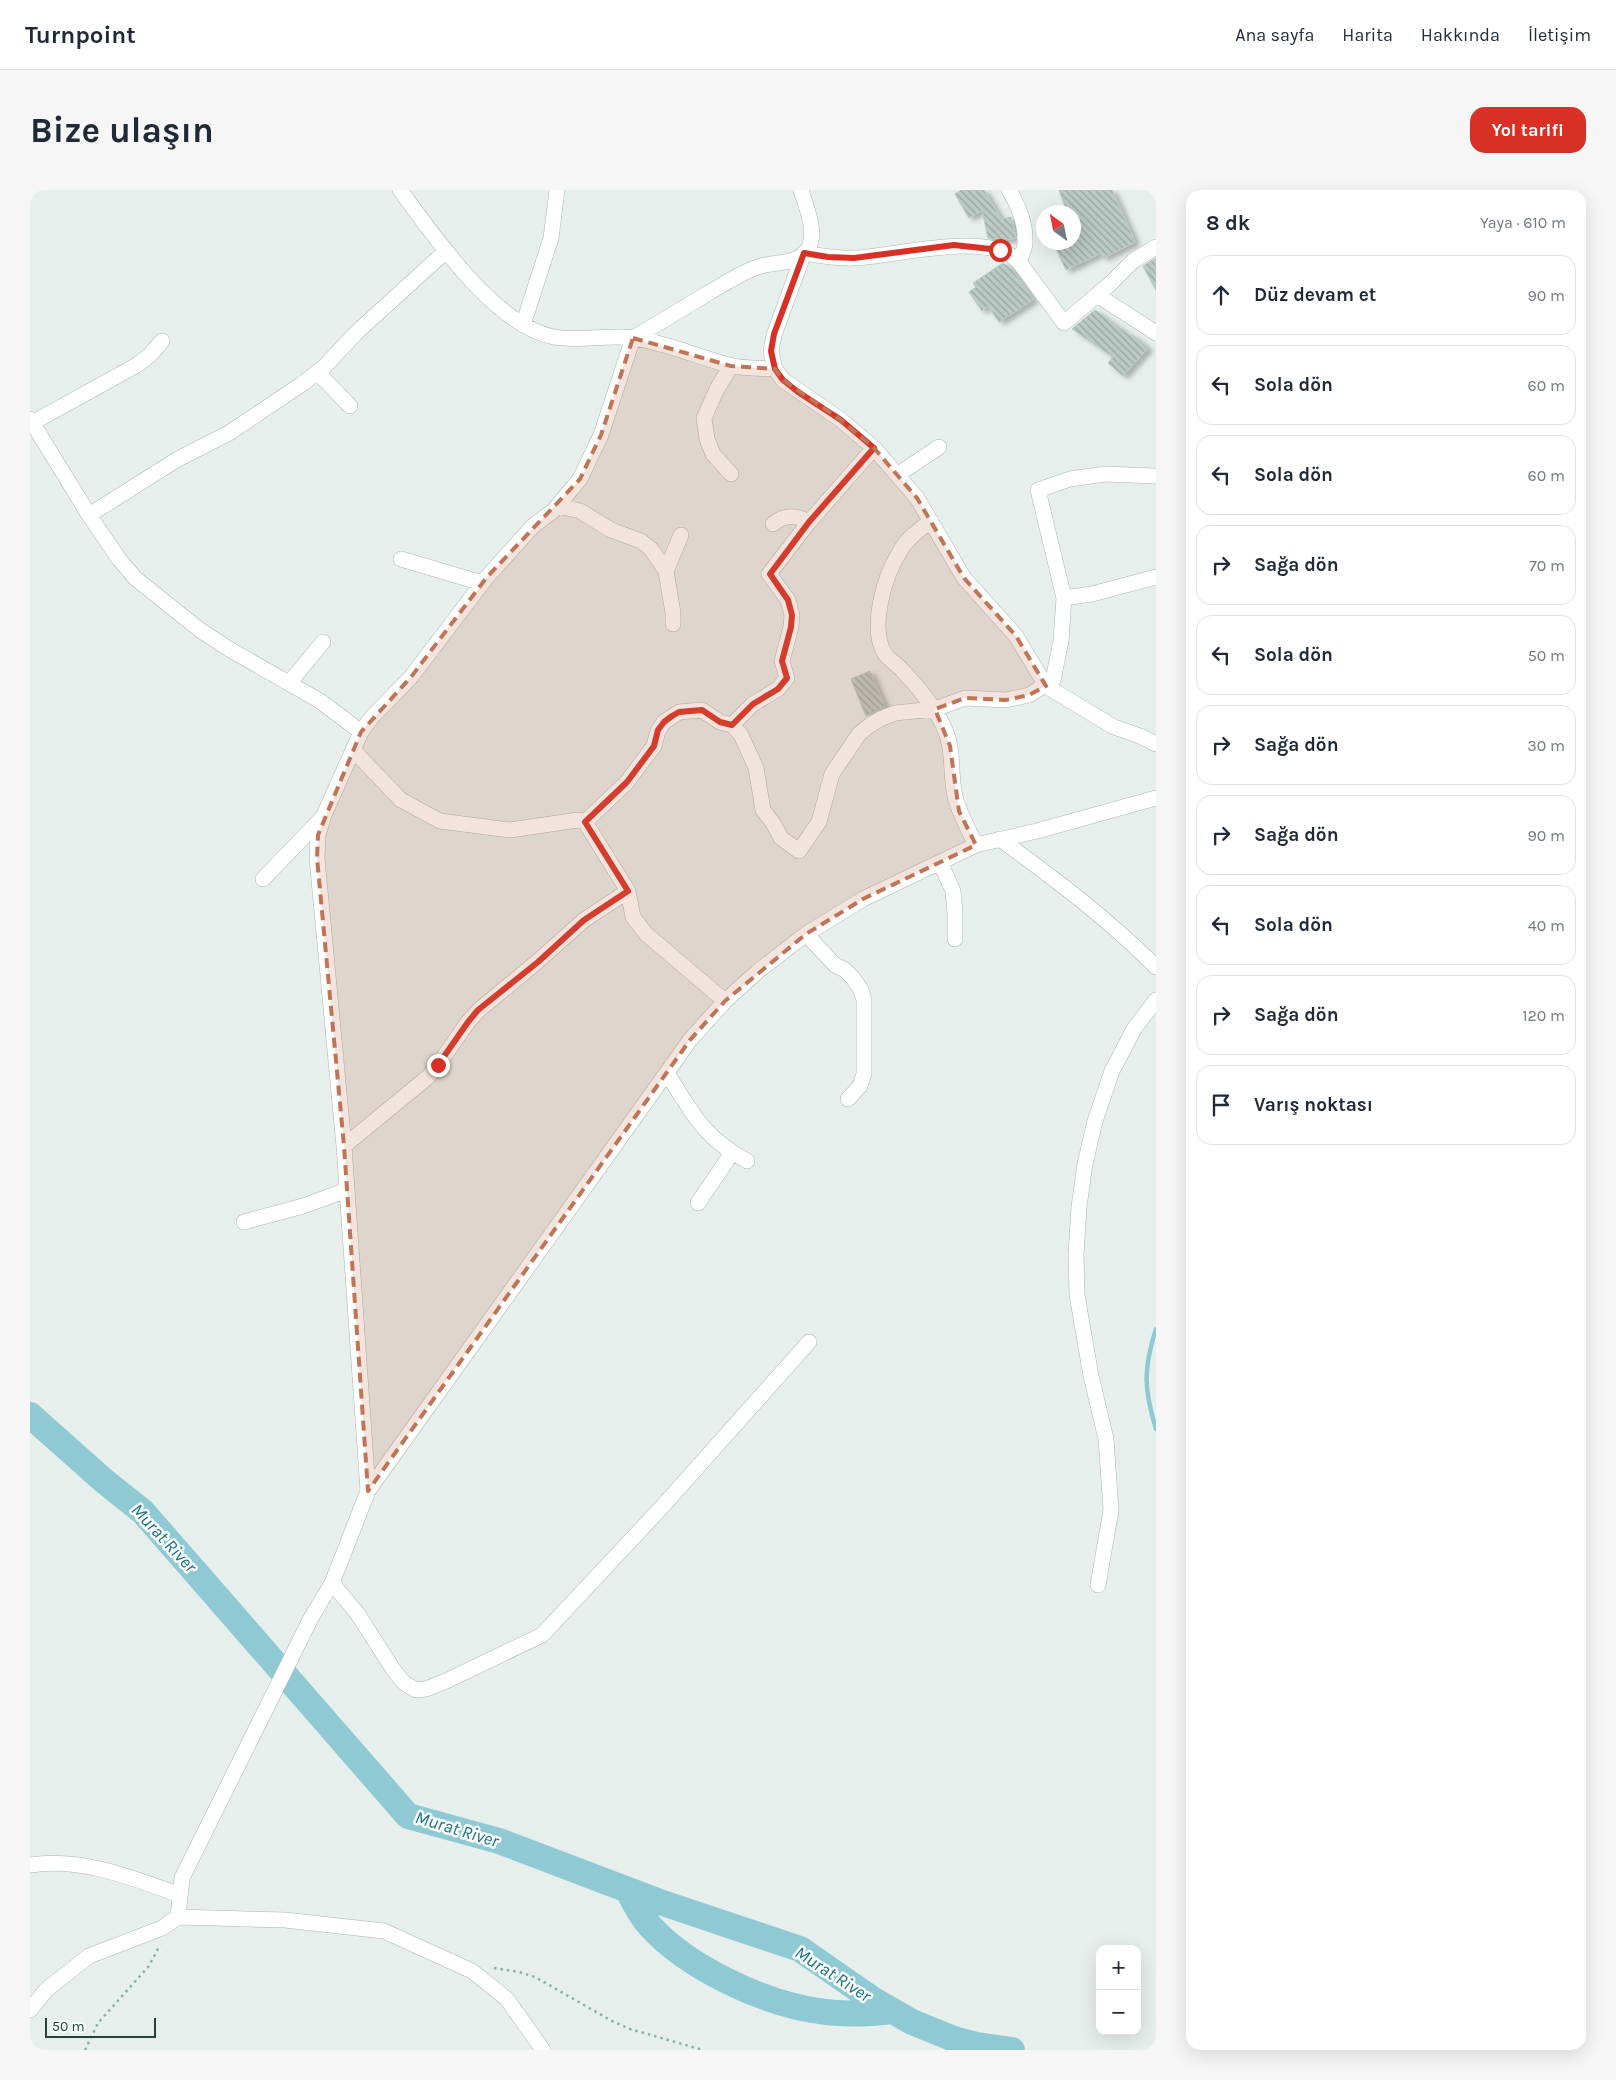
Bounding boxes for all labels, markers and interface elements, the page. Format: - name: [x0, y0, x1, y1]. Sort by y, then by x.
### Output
- text: Turnpoint: [25, 21, 136, 49]
- text: Ana sayfa: [1235, 24, 1314, 46]
- text: Harita: [1342, 24, 1393, 46]
- text: Hakkında: [1421, 24, 1500, 46]
- text: İletişim: [1528, 24, 1591, 46]
- button: Yol tarifi: [1470, 107, 1586, 153]
- text: Bize ulaşın: [30, 110, 214, 151]
- north arrow: [1036, 205, 1081, 250]
- text: 8 dk: [1206, 211, 1250, 235]
- text: Yaya · 610 m: [1480, 213, 1566, 232]
- route start: [989, 239, 1012, 262]
- icon: ahead: [1207, 281, 1235, 309]
- text: Düz devam et: [1254, 284, 1376, 306]
- text: 90 m: [1527, 286, 1565, 305]
- icon: left: [1207, 371, 1235, 399]
- text: Sola dön: [1254, 374, 1333, 396]
- text: 60 m: [1528, 376, 1565, 395]
- icon: left: [1207, 461, 1235, 489]
- text: Sola dön: [1254, 464, 1333, 486]
- text: 60 m: [1528, 466, 1565, 485]
- icon: right: [1207, 551, 1235, 579]
- text: Sağa dön: [1254, 554, 1338, 576]
- text: 70 m: [1529, 556, 1565, 575]
- icon: left: [1207, 641, 1235, 669]
- text: Sola dön: [1254, 644, 1333, 666]
- text: 50 m: [1528, 646, 1565, 665]
- icon: right: [1207, 731, 1235, 759]
- text: Sağa dön: [1254, 734, 1338, 756]
- text: 30 m: [1527, 736, 1565, 755]
- icon: right: [1207, 821, 1235, 849]
- text: Sağa dön: [1254, 824, 1338, 846]
- text: 90 m: [1527, 826, 1565, 845]
- icon: left: [1207, 911, 1235, 939]
- text: Sola dön: [1254, 914, 1333, 936]
- text: 40 m: [1528, 916, 1565, 935]
- icon: right: [1207, 1001, 1235, 1029]
- text: Sağa dön: [1254, 1004, 1338, 1026]
- text: 120 m: [1522, 1006, 1565, 1025]
- route end: [427, 1054, 450, 1077]
- icon: arrive: [1207, 1091, 1235, 1119]
- text: Varış noktası: [1254, 1094, 1373, 1116]
- water label: Murat River: [127, 1499, 202, 1578]
- water label: Murat River: [413, 1806, 502, 1852]
- water label: Murat River: [791, 1941, 876, 2007]
- map controls: [1096, 1945, 1141, 2035]
- button: +: [1096, 1945, 1141, 1990]
- button: −: [1096, 1990, 1141, 2035]
- scale bar: [45, 2015, 156, 2038]
- text: 50 m: [52, 2018, 85, 2035]

